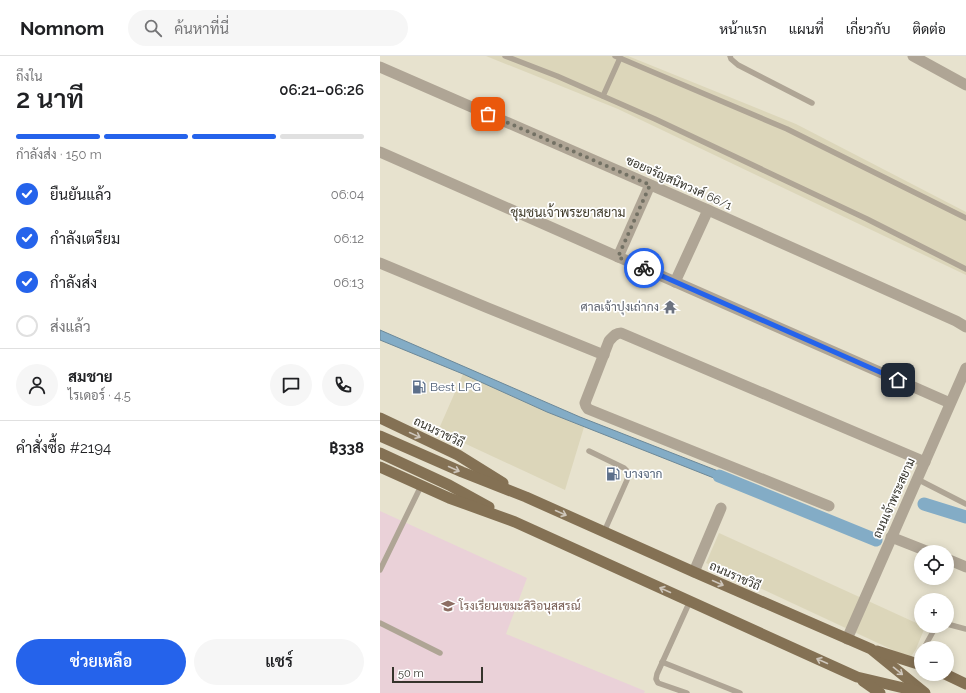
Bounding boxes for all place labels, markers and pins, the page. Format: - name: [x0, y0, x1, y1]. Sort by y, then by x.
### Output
- pin: [471, 97, 505, 131]
- temple icon: ศาลเจ้าปุงเถ่ากง: [662, 299, 678, 315]
- place label: ศาลเจ้าปุงเถ่ากง: [581, 300, 659, 316]
- pin: [881, 363, 915, 397]
- fuel station icon: Best LPG: [411, 379, 427, 395]
- place label: Best LPG: [430, 380, 481, 394]
- fuel station icon: บางจาก: [605, 466, 621, 482]
- place label: บางจาก: [624, 467, 663, 481]
- school or university icon: โรงเรียนเขมะสิริอนุสสรณ์: [440, 598, 456, 614]
- place label: โรงเรียนเขมะสิริอนุสสรณ์: [458, 598, 581, 615]

